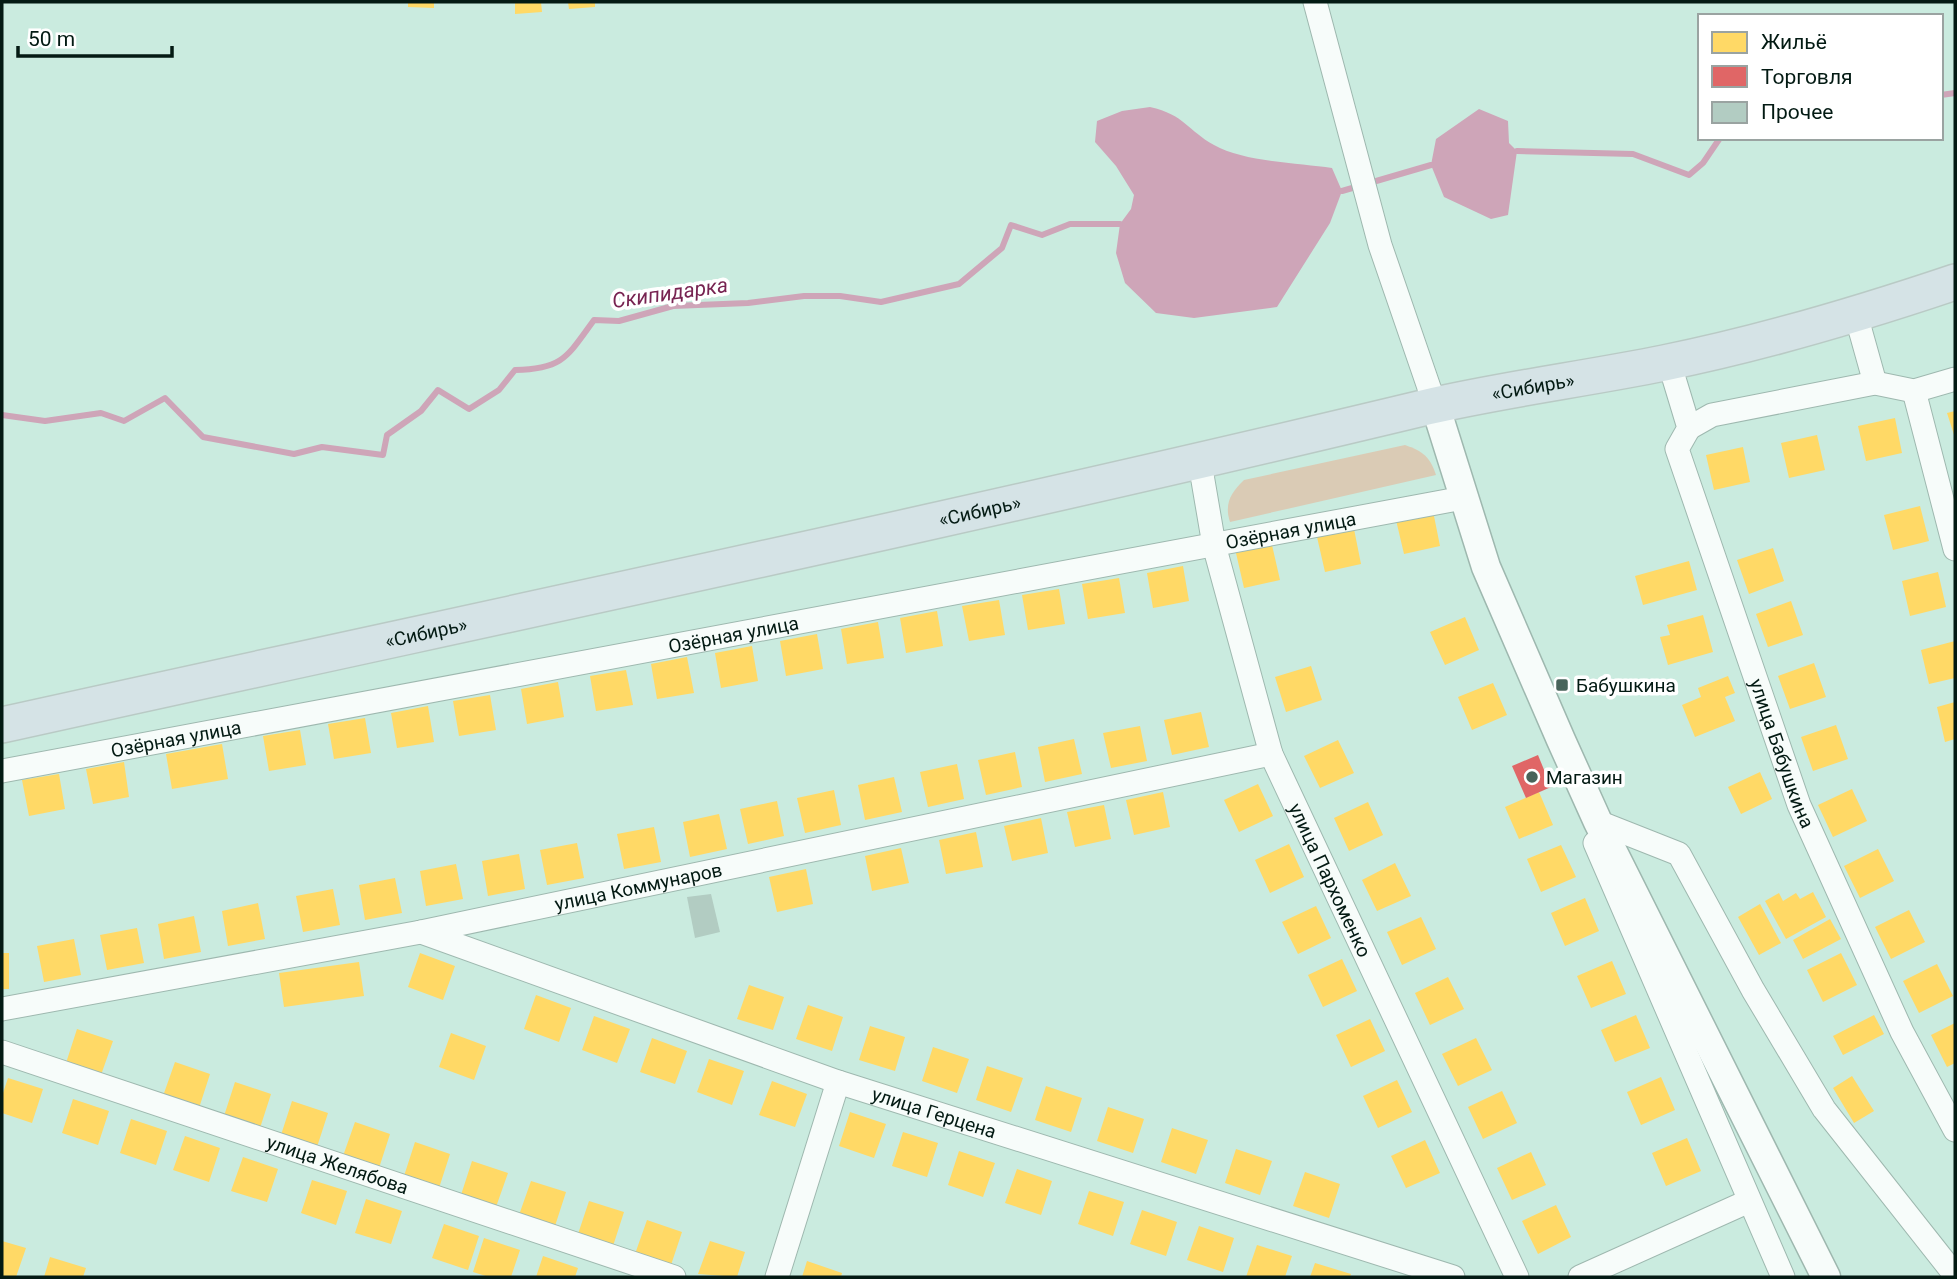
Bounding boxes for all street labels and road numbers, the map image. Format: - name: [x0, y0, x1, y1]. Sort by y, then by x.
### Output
- street label: «Сибирь»: [1490, 368, 1576, 405]
- street label: «Сибирь»: [936, 490, 1023, 531]
- street label: Озёрная улица: [1224, 507, 1358, 554]
- street label: Озёрная улица: [666, 611, 800, 658]
- street label: «Сибирь»: [383, 612, 469, 652]
- street label: улица Бабушкина: [1745, 676, 1819, 831]
- street label: Озёрная улица: [109, 715, 243, 762]
- street label: улица Пархоменко: [1284, 799, 1376, 961]
- street label: улица Коммунаров: [552, 858, 724, 915]
- street label: улица Герцена: [869, 1082, 999, 1143]
- street label: улица Желябова: [264, 1130, 411, 1199]

